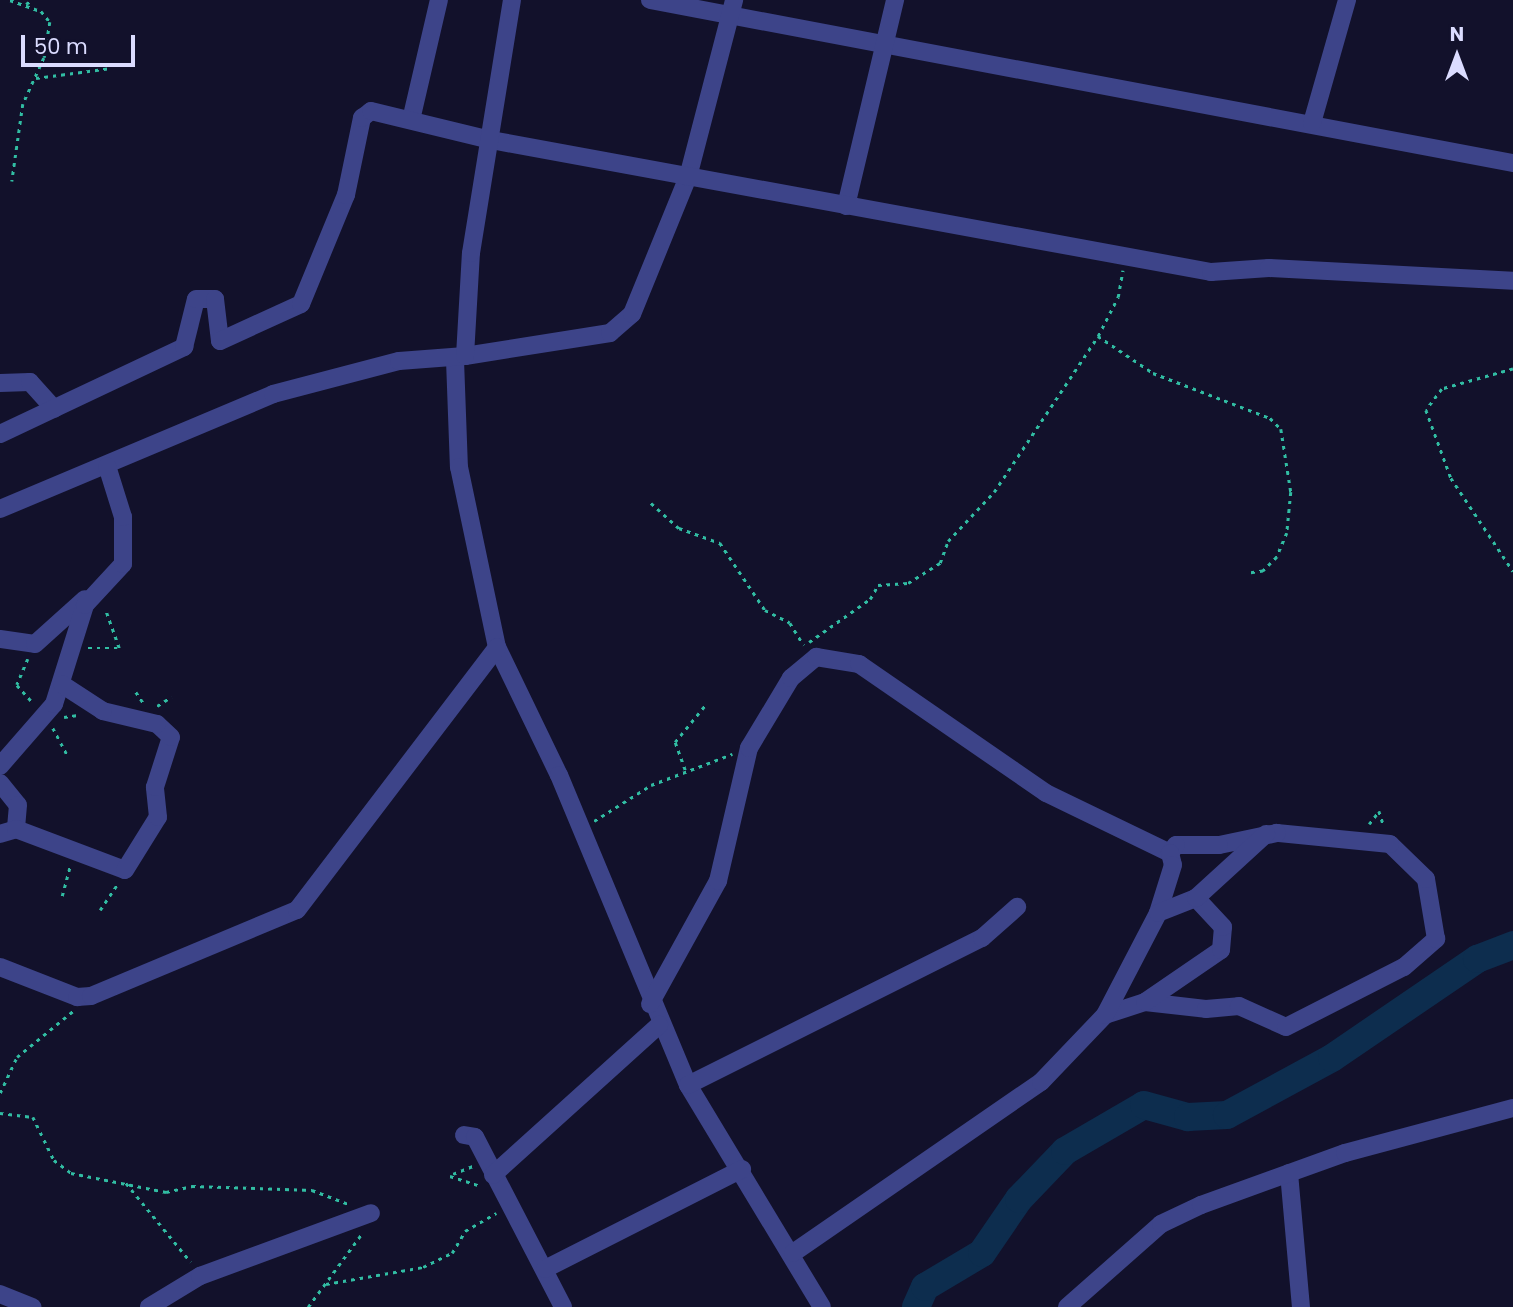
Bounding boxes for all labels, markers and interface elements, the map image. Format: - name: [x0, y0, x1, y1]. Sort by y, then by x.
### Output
- scale bar: [24, 21, 138, 65]
- north arrow: [1422, 21, 1492, 91]
- text: N: [1450, 21, 1464, 48]
- text: 50 m: [34, 32, 88, 61]

